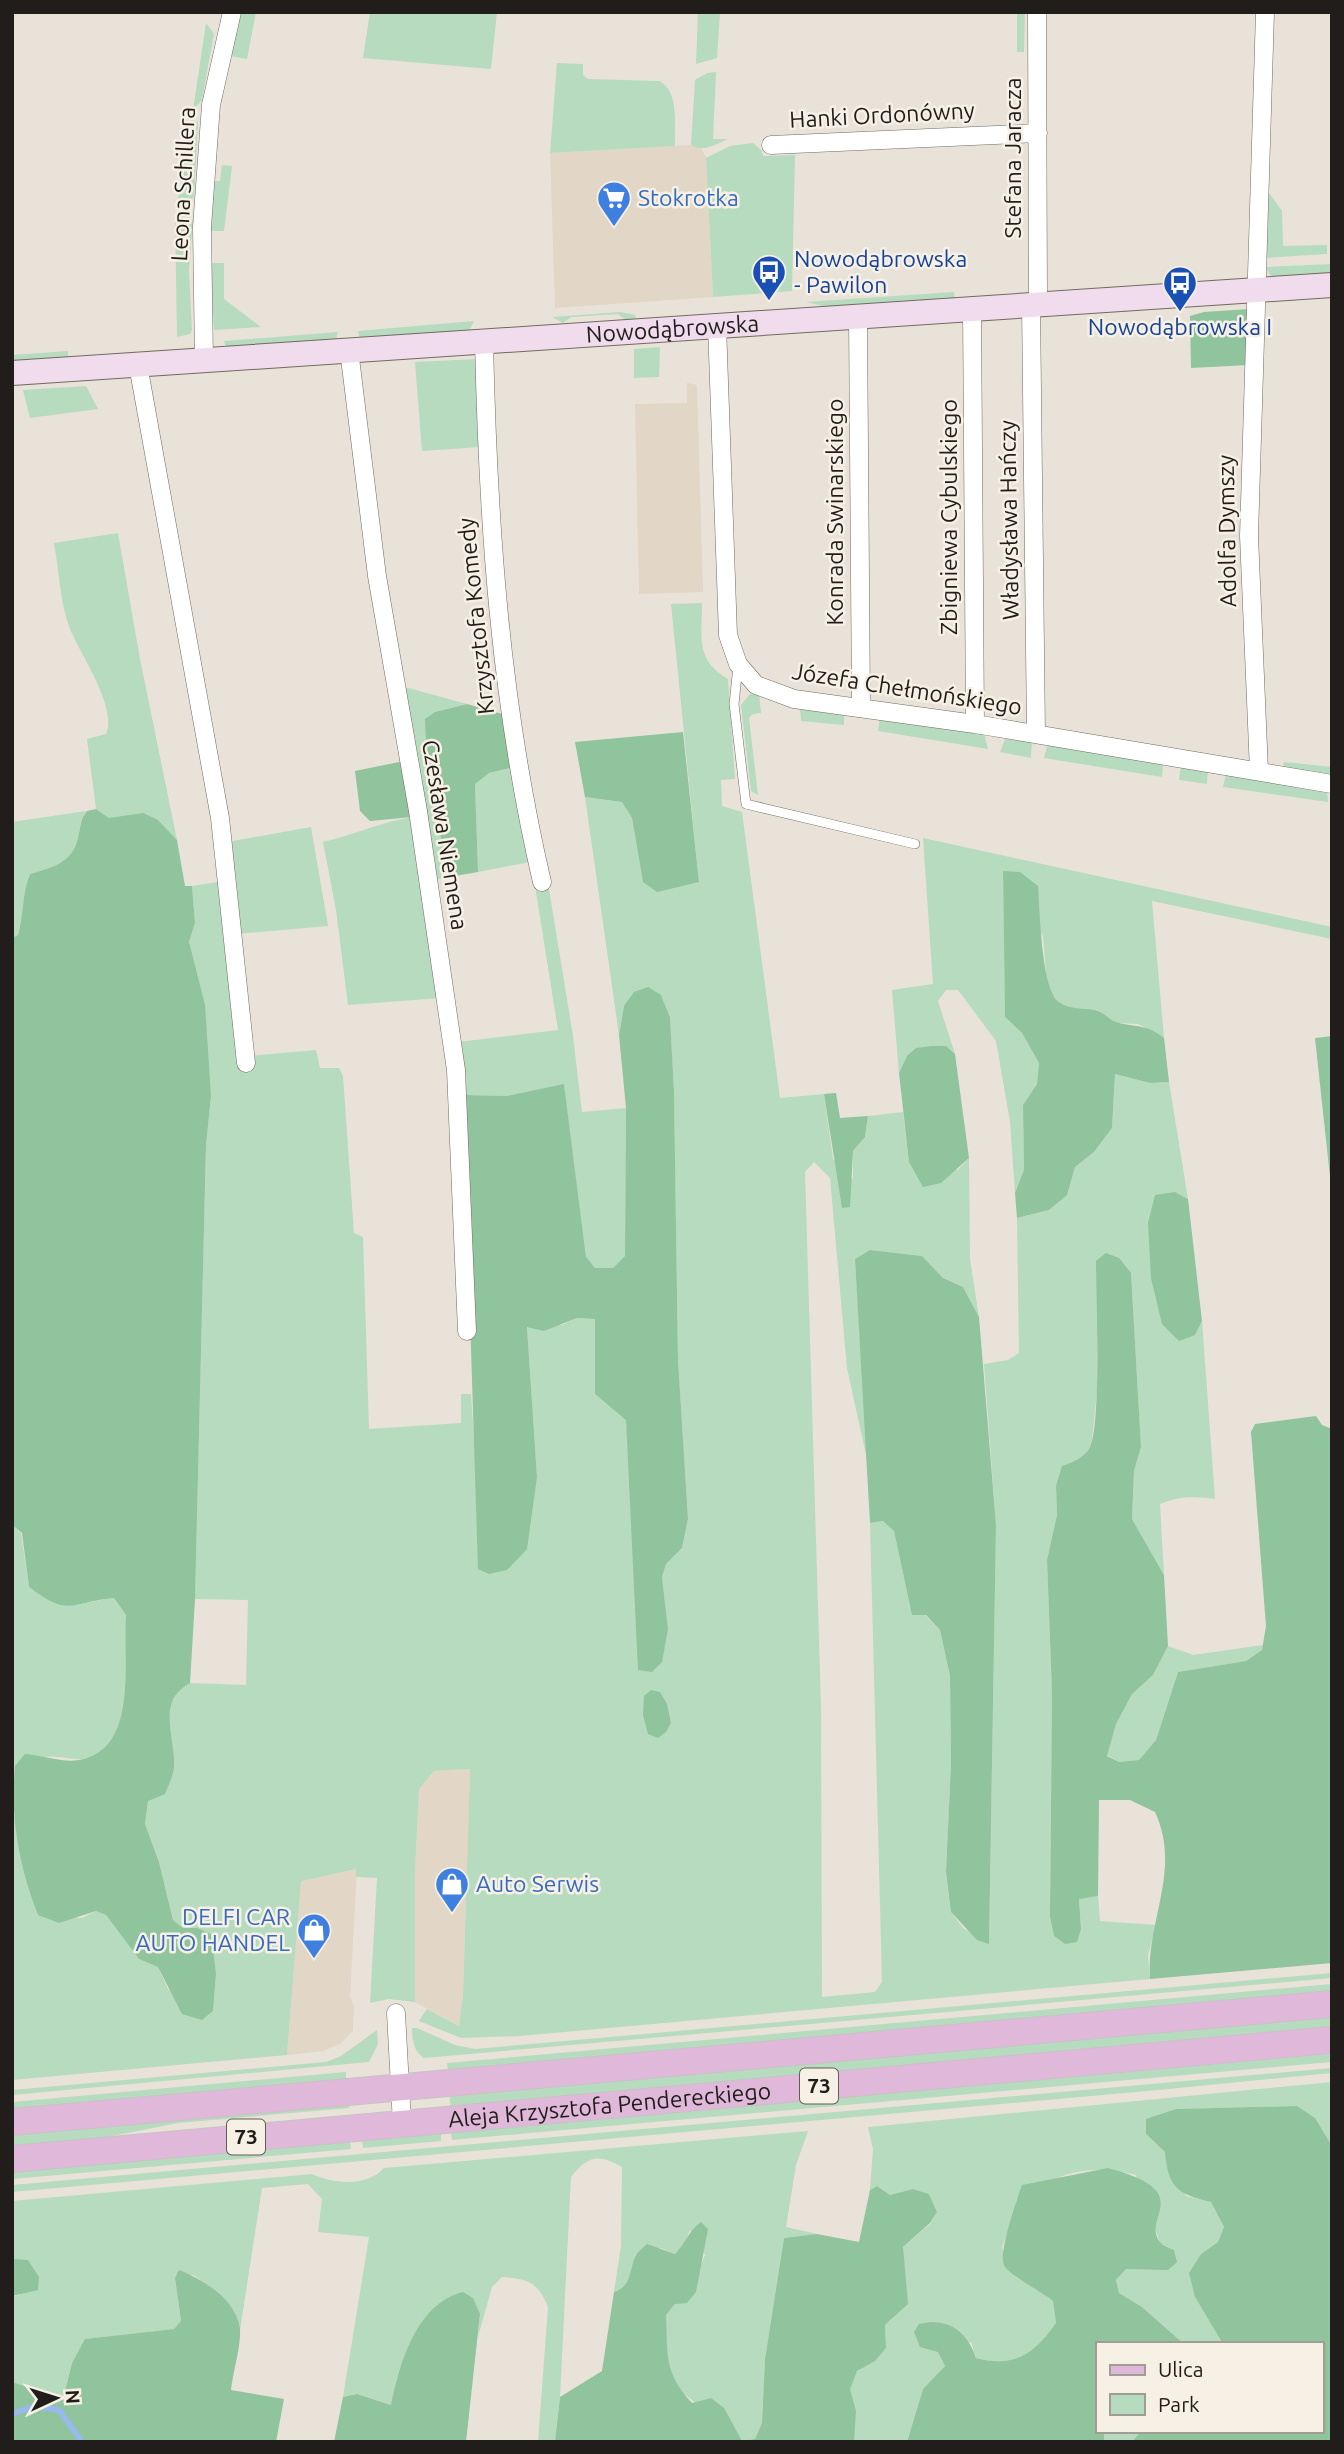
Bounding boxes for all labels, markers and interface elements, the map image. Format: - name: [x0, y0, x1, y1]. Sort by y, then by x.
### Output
- street label: Stefana Jaracza: [1000, 77, 1025, 239]
- street label: Hanki Ordonówny: [789, 97, 975, 132]
- street label: Leona Schillera: [166, 106, 199, 262]
- supermarket icon: Stokrotka: [595, 179, 633, 228]
- place label: Stokrotka: [638, 185, 739, 210]
- place label: Nowodąbrowska - Pawilon: [794, 246, 967, 297]
- bus stop icon: Nowodąbrowska - Pawilon: [750, 253, 788, 302]
- bus stop icon: Nowodąbrowska I: [1161, 264, 1199, 313]
- street label: Nowodąbrowska: [585, 310, 760, 347]
- place label: Nowodąbrowska I: [1088, 314, 1272, 339]
- street label: Konrada Swinarskiego: [822, 398, 847, 626]
- street label: Zbigniewa Cybulskiego: [936, 399, 961, 635]
- street label: Władysława Hańczy: [994, 420, 1023, 620]
- street label: Adolfa Dymszy: [1213, 455, 1240, 607]
- street label: Krzysztofa Komedy: [453, 517, 498, 716]
- street label: Józefa Chełmońskiego: [790, 658, 1024, 719]
- street label: Czesława Niemena: [418, 738, 473, 932]
- shop icon: Auto Serwis: [433, 1865, 471, 1914]
- place label: Auto Serwis: [476, 1871, 599, 1896]
- place label: DELFI CAR AUTO HANDEL: [136, 1904, 290, 1955]
- shop icon: DELFI CAR AUTO HANDEL: [295, 1911, 333, 1960]
- road number: 73: [800, 2068, 838, 2104]
- street label: Aleja Krzysztofa Pendereckiego: [447, 2078, 772, 2132]
- road number: 73: [227, 2120, 265, 2154]
- legend: [1096, 2342, 1323, 2433]
- text: Ulica: [1158, 2357, 1203, 2381]
- north arrow: [21, 2363, 91, 2433]
- text: N: [61, 2389, 84, 2405]
- text: Park: [1158, 2392, 1200, 2416]

